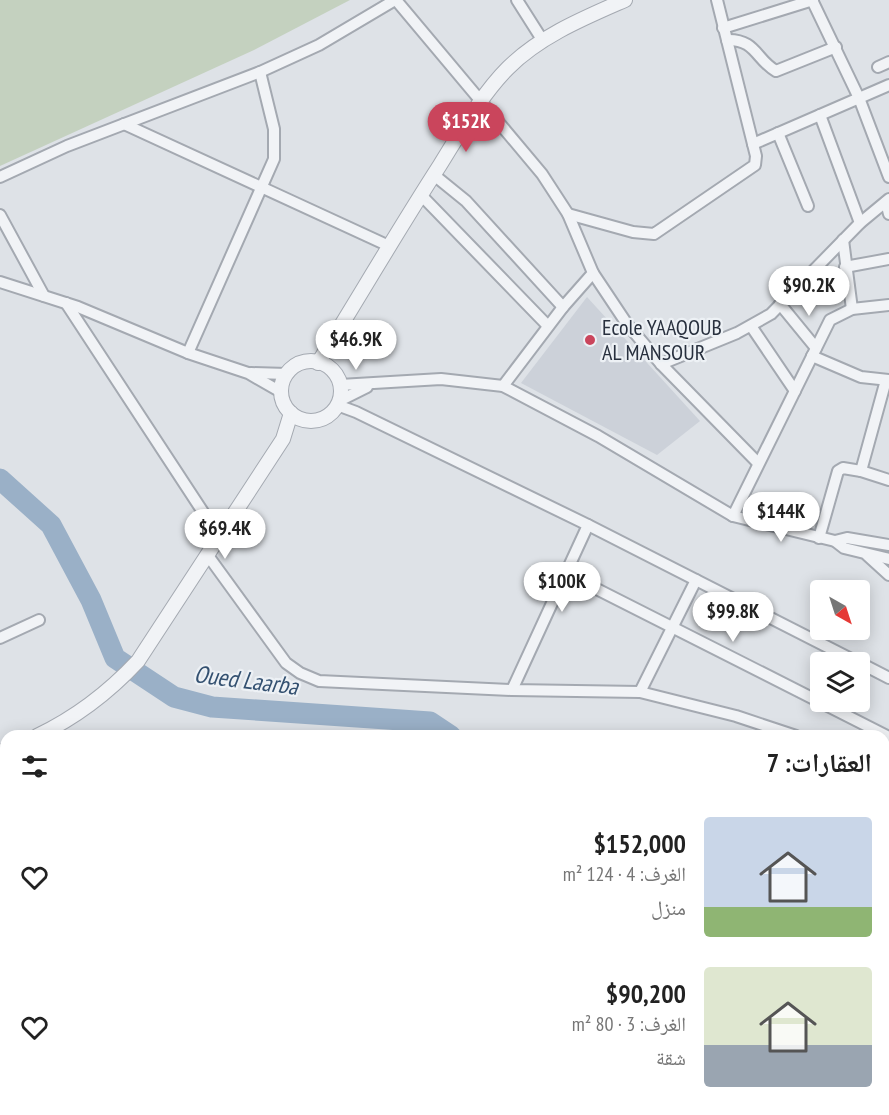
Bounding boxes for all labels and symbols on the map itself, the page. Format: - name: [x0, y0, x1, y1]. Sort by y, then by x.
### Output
- pin: $152K: [424, 102, 508, 153]
- pin: $90.2K: [760, 266, 858, 317]
- place label: Ecole YAAQOUB AL MANSOUR: [602, 313, 722, 366]
- pin: $46.9K: [307, 320, 405, 371]
- marker: Ecole YAAQOUB AL MANSOUR: [583, 333, 597, 347]
- pin: $144K: [739, 492, 823, 543]
- pin: $69.4K: [176, 509, 274, 560]
- pin: $100K: [520, 562, 604, 613]
- north arrow: [810, 580, 870, 640]
- pin: $99.8K: [684, 592, 782, 643]
- water label: Oued Laarba: [192, 658, 301, 702]

